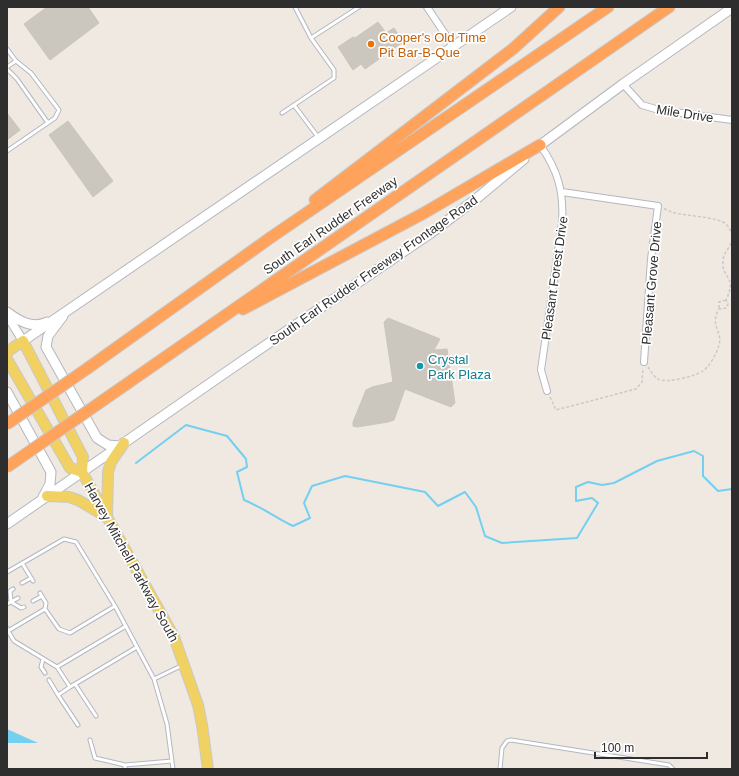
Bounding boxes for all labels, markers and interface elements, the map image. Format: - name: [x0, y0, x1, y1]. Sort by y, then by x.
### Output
- place label: Cooper's Old Time Pit Bar-B-Que: [379, 30, 486, 60]
- marker: Cooper's Old Time Pit Bar-B-Que: [366, 39, 376, 49]
- street label: Mile Drive: [655, 102, 715, 125]
- street label: South Earl Rudder Freeway: [260, 173, 401, 278]
- street label: South Earl Rudder Freeway Frontage Road: [266, 192, 480, 348]
- street label: Pleasant Forest Drive: [538, 215, 571, 341]
- street label: Pleasant Grove Drive: [639, 221, 664, 345]
- place label: Crystal Park Plaza: [428, 352, 492, 382]
- marker: Crystal Park Plaza: [415, 361, 425, 371]
- street label: Harvey Mitchell Parkway South: [81, 480, 182, 645]
- scale bar: [595, 734, 707, 760]
- text: 100 m: [601, 741, 634, 755]

